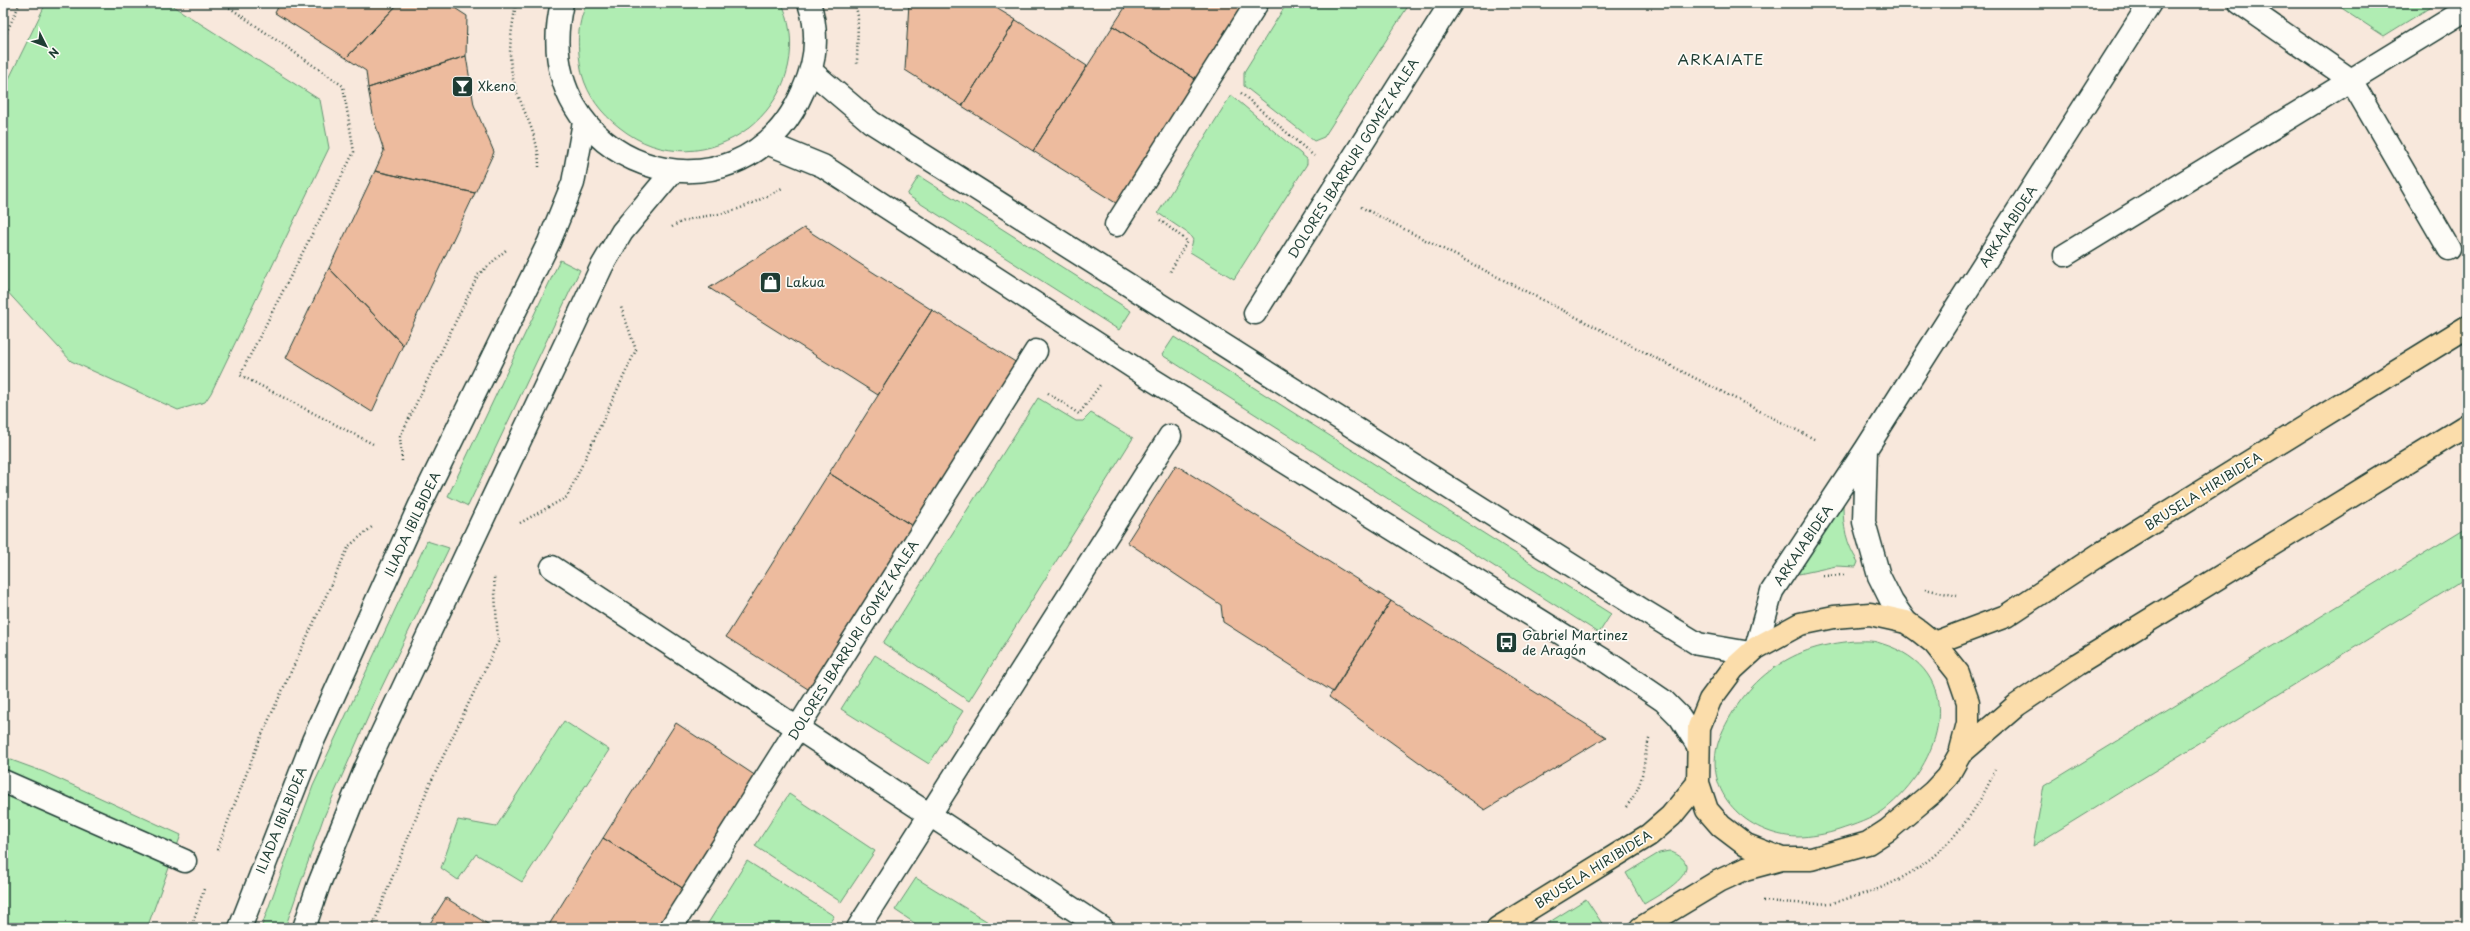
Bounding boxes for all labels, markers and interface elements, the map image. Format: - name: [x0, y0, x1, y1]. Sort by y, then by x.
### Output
- north arrow: [26, 26, 66, 66]
- text: N: [44, 44, 63, 62]
- district label: ARKAIATE: [1678, 47, 1764, 70]
- street label: DOLORES IBARRURI GOMEZ KALEA: [1283, 54, 1422, 262]
- bar icon: Xkeno: [450, 73, 476, 99]
- place label: Xkeno: [478, 76, 516, 95]
- street label: ARKAIABIDEA: [1974, 181, 2041, 270]
- shop icon: Lakua: [758, 269, 784, 295]
- place label: Lakua: [786, 272, 826, 291]
- street label: BRUSELA HIRIBIDEA: [2141, 447, 2265, 534]
- street label: ILIADA IBILBIDEA: [379, 468, 444, 579]
- street label: ARKAIABIDEA: [1768, 500, 1837, 589]
- street label: DOLORES IBARRURI GOMEZ KALEA: [783, 536, 922, 744]
- place label: Gabriel Martinez de Aragón: [1522, 625, 1628, 659]
- bus stop icon: Gabriel Martinez de Aragón: [1494, 629, 1520, 655]
- street label: ILIADA IBILBIDEA: [250, 763, 311, 876]
- street label: BRUSELA HIRIBIDEA: [1531, 825, 1655, 912]

